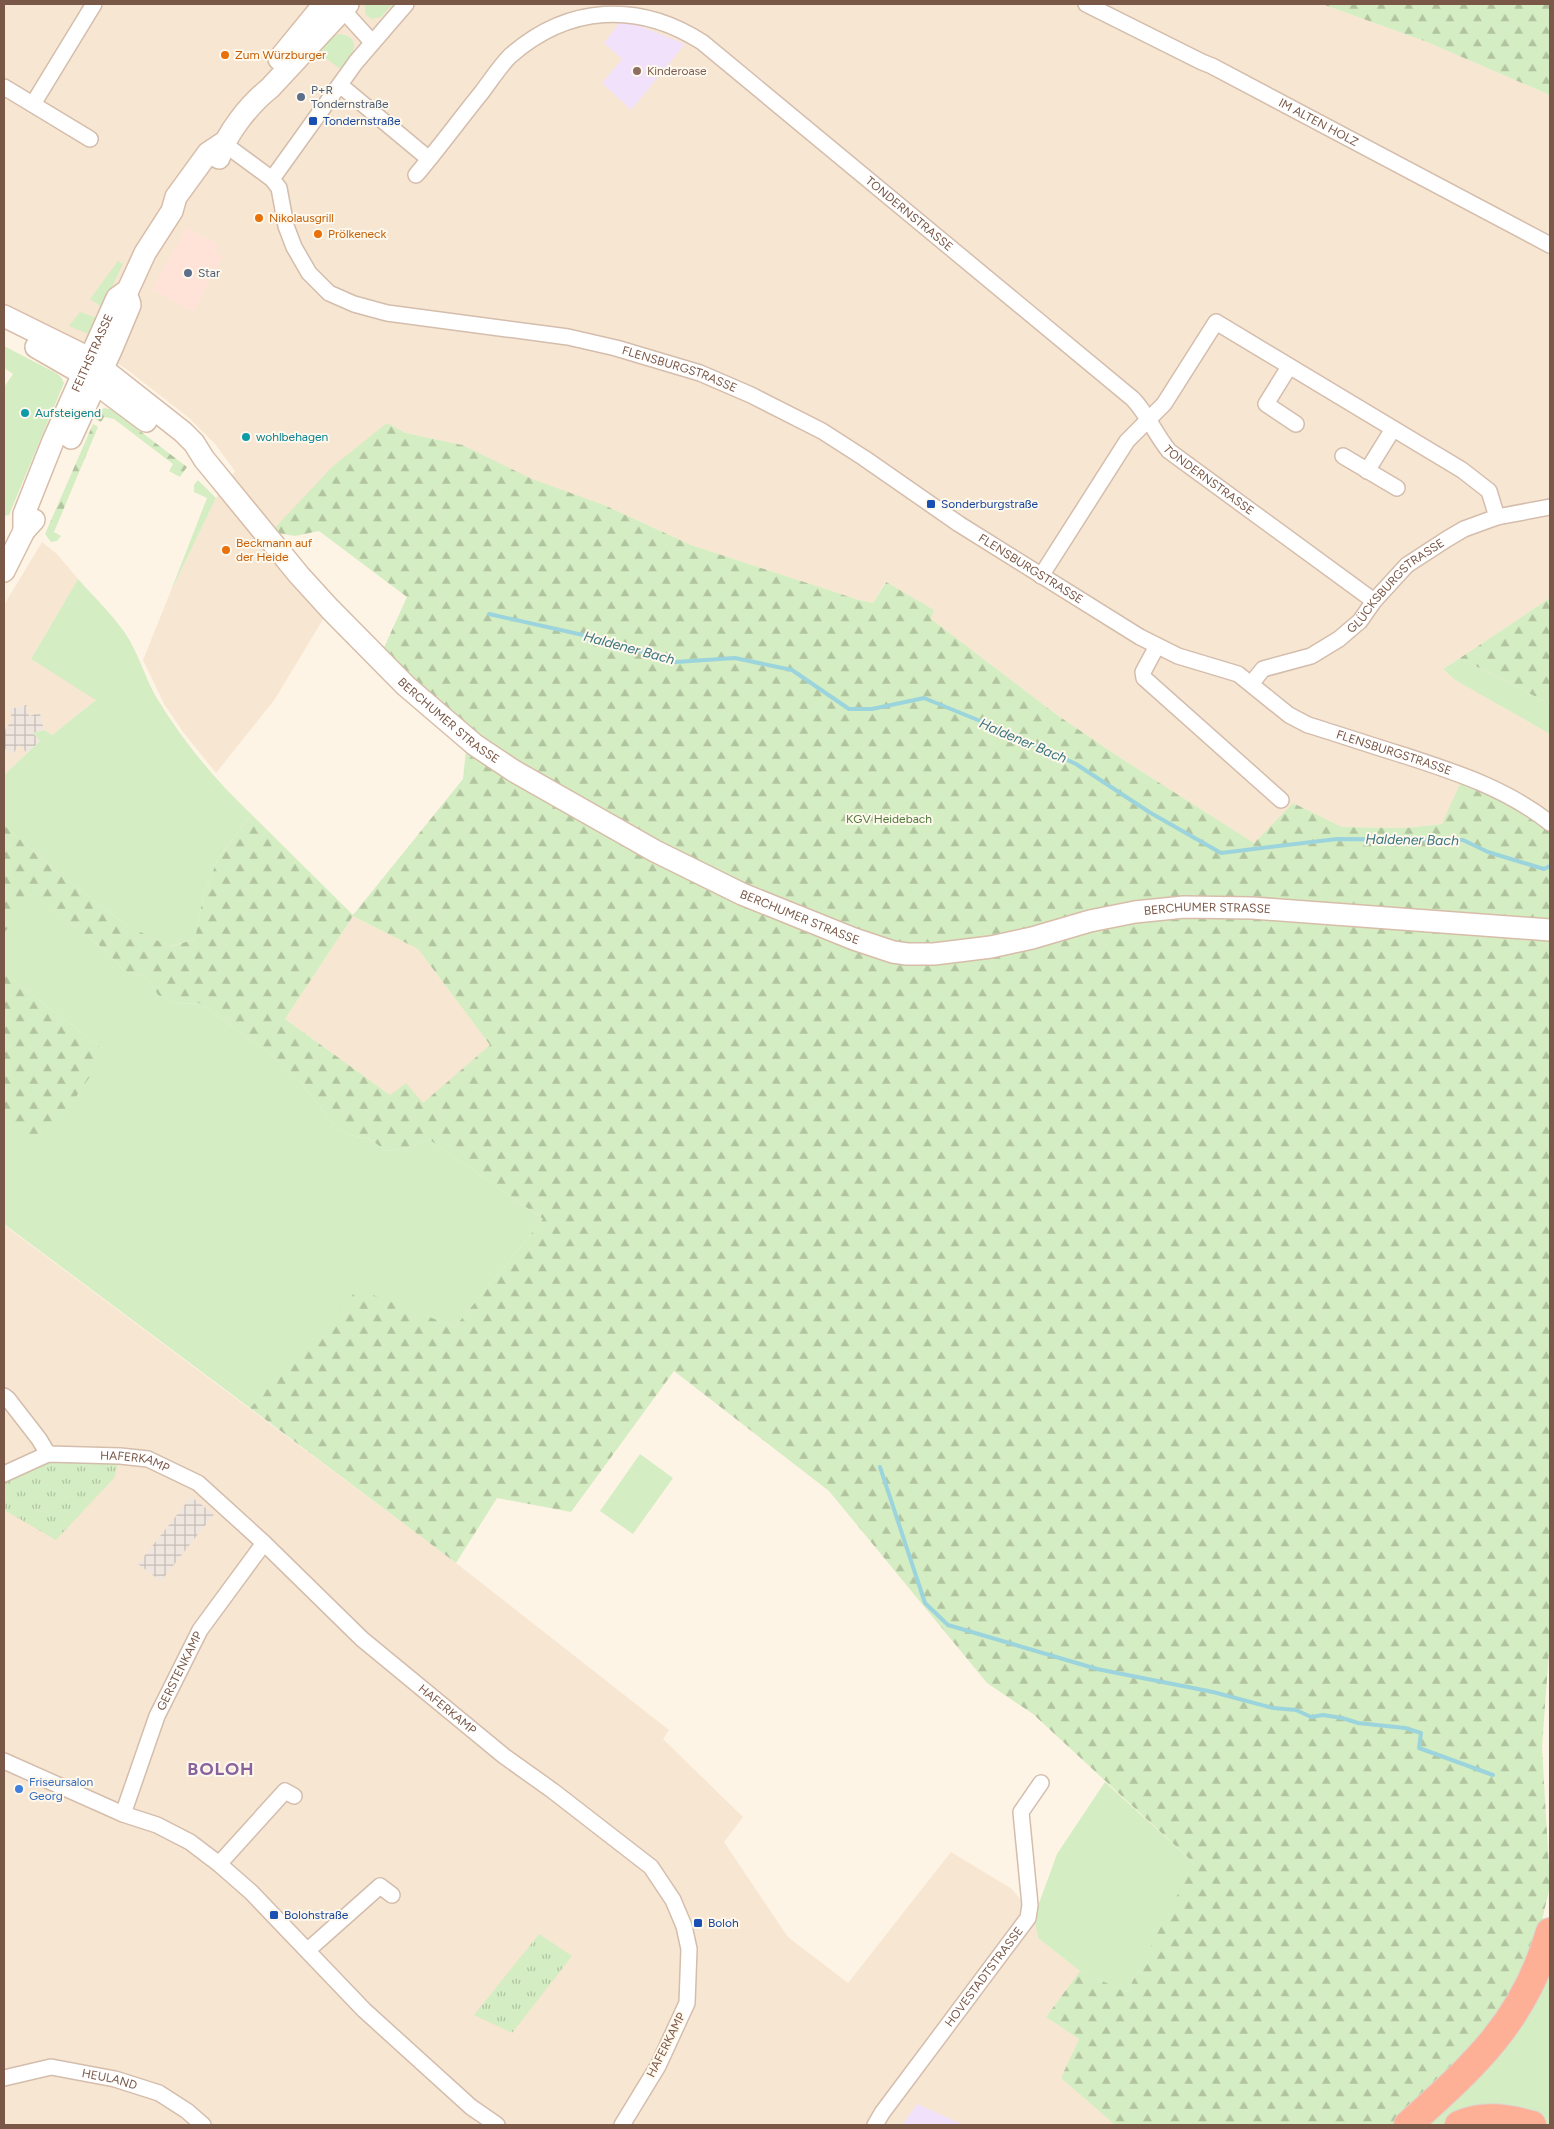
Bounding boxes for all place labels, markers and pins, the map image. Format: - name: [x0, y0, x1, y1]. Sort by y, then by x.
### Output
- place label: Zum Würzburger: [235, 48, 326, 62]
- marker: Zum Würzburger: [219, 49, 231, 61]
- place label: Kinderoase: [647, 64, 707, 78]
- marker: Kinderoase: [631, 65, 643, 77]
- place label: P+R Tondernstraße: [311, 83, 389, 111]
- marker: P+R Tondernstraße: [295, 91, 307, 103]
- place label: Tondernstraße: [323, 114, 401, 128]
- marker: Tondernstraße: [307, 115, 319, 127]
- place label: Nikolausgrill: [269, 211, 334, 225]
- marker: Nikolausgrill: [253, 212, 265, 224]
- place label: Prölkeneck: [328, 227, 387, 241]
- marker: Prölkeneck: [312, 228, 324, 240]
- place label: Star: [198, 266, 220, 280]
- marker: Star: [182, 267, 194, 279]
- place label: Aufsteigend: [35, 406, 101, 420]
- marker: Aufsteigend: [19, 407, 31, 419]
- place label: wohlbehagen: [256, 430, 329, 444]
- marker: wohlbehagen: [240, 431, 252, 443]
- place label: Sonderburgstraße: [941, 497, 1039, 511]
- marker: Sonderburgstraße: [925, 498, 937, 510]
- place label: Beckmann auf der Heide: [236, 536, 313, 564]
- marker: Beckmann auf der Heide: [220, 544, 232, 556]
- place label: Friseursalon Georg: [29, 1775, 93, 1803]
- marker: Friseursalon Georg: [13, 1783, 25, 1795]
- place label: Bolohstraße: [284, 1908, 349, 1922]
- marker: Bolohstraße: [268, 1909, 280, 1921]
- place label: Boloh: [708, 1916, 739, 1930]
- marker: Boloh: [692, 1917, 704, 1929]

